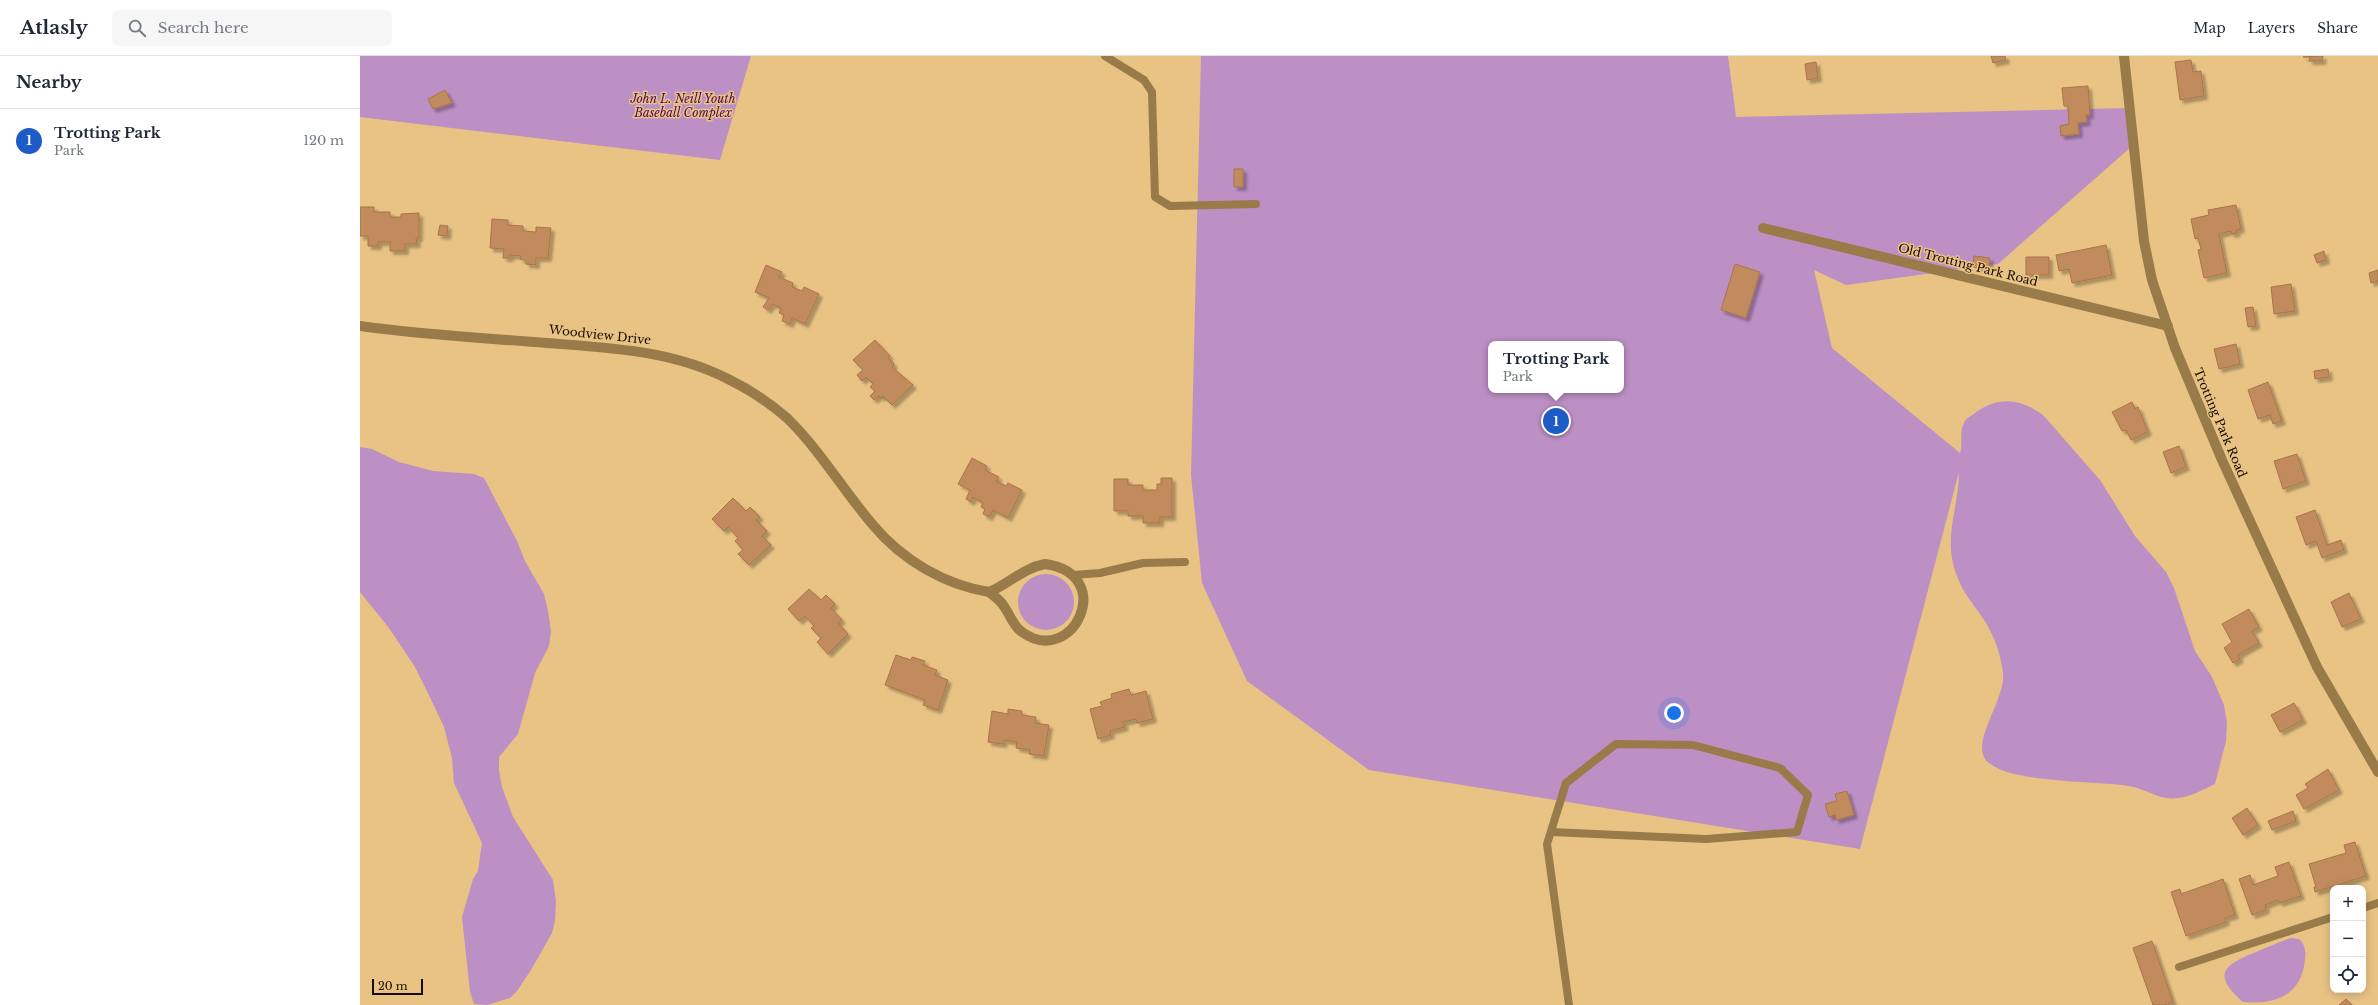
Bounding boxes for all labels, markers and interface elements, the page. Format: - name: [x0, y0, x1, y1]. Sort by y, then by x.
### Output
- search box: [112, 10, 392, 46]
- text: Atlasly: [20, 16, 88, 39]
- icon: search: [126, 17, 148, 39]
- text: Search here: [158, 18, 249, 37]
- text: Map: [2193, 19, 2226, 37]
- text: Layers: [2248, 19, 2295, 37]
- text: Share: [2317, 19, 2358, 37]
- text: Nearby: [16, 72, 82, 93]
- park label: John L. Neill Youth Baseball Complex: [629, 91, 736, 120]
- text: Trotting Park: [54, 123, 161, 142]
- text: 1: [26, 132, 32, 149]
- text: 120 m: [303, 132, 344, 149]
- text: Park: [54, 142, 84, 159]
- street label: Old Trotting Park Road: [1897, 240, 2040, 289]
- street label: Woodview Drive: [547, 322, 652, 347]
- popup: [1488, 341, 1624, 393]
- text: Trotting Park: [1503, 349, 1609, 368]
- street label: Trotting Park Road: [2191, 366, 2250, 480]
- text: Park: [1503, 368, 1533, 385]
- pin: 1: [1543, 406, 1569, 436]
- your location: [1664, 703, 1684, 723]
- map controls: [2330, 885, 2366, 993]
- button: +: [2330, 885, 2366, 921]
- button: −: [2330, 921, 2366, 957]
- button: locate: [2330, 957, 2366, 993]
- scale bar: [372, 977, 423, 996]
- text: 20 m: [378, 979, 408, 993]

